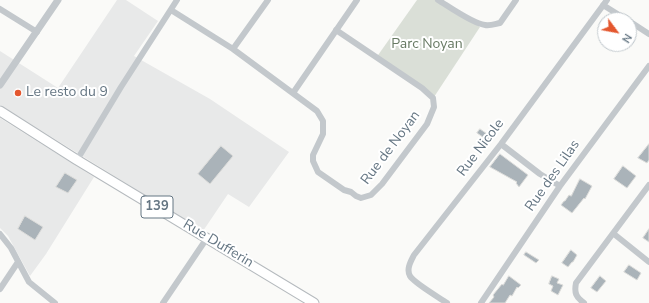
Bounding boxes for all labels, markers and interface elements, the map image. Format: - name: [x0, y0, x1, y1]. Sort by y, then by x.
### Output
- north arrow: [597, 12, 637, 52]
- text: N: [618, 31, 635, 46]
- park label: Parc Noyan: [391, 37, 463, 53]
- place label: Le resto du 9: [26, 85, 108, 101]
- marker: Le resto du 9: [13, 88, 23, 98]
- street label: Rue de Noyan: [358, 108, 424, 188]
- street label: Rue Nicole: [454, 116, 508, 180]
- street label: Rue des Lilas: [522, 137, 584, 215]
- road number: 139: [141, 196, 173, 218]
- street label: Rue Dufferin: [180, 216, 256, 272]

